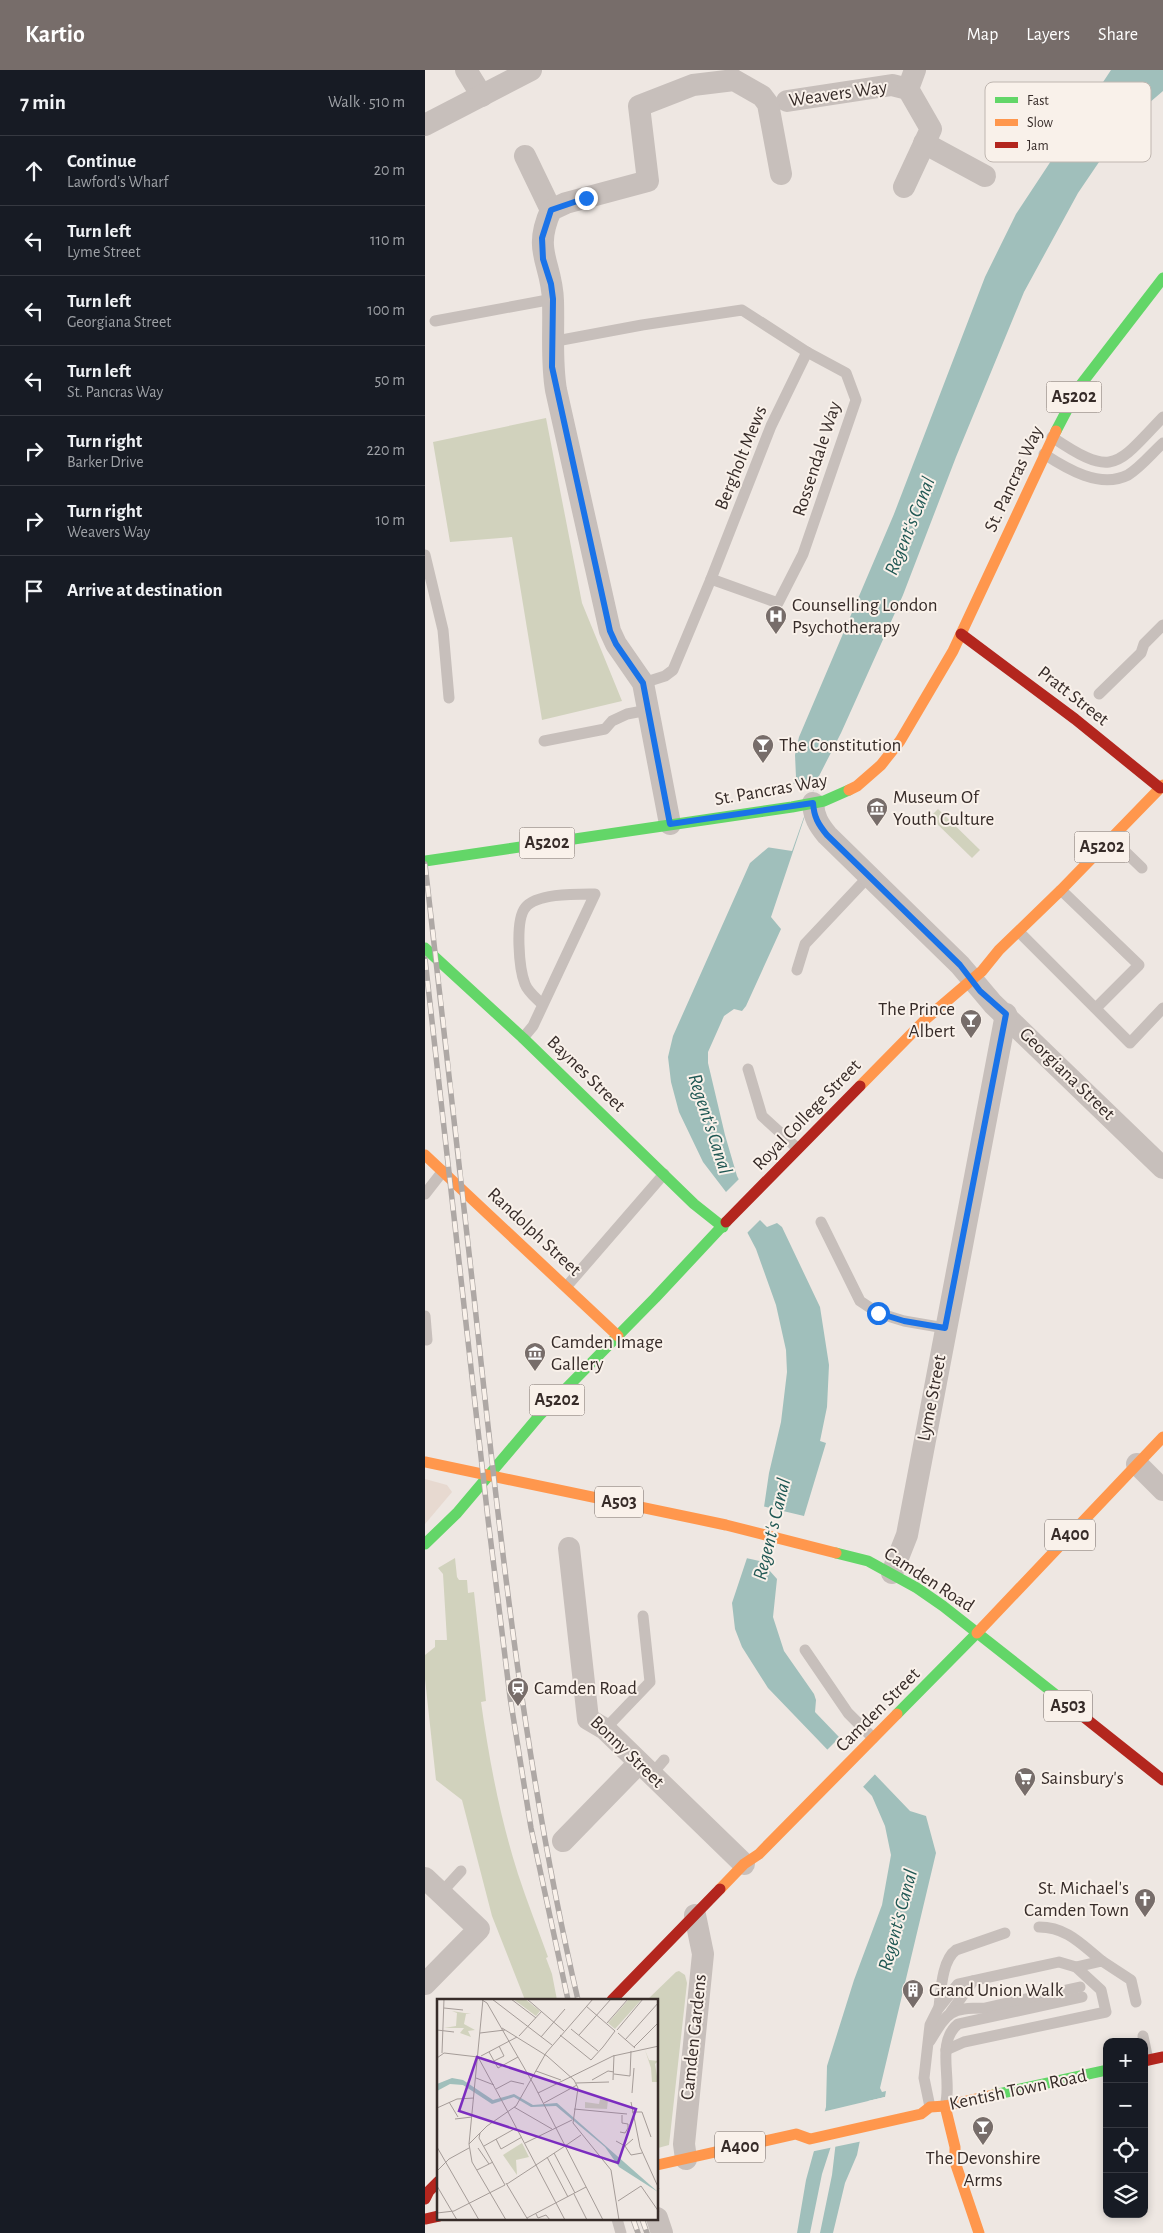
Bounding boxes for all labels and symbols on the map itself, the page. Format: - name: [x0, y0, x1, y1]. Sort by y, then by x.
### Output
- street label: Weavers Way: [788, 78, 888, 110]
- legend: [985, 82, 1151, 162]
- text: Fast: [1027, 94, 1049, 108]
- text: Slow: [1027, 116, 1054, 130]
- text: Jam: [1027, 139, 1049, 153]
- route end: [575, 187, 598, 210]
- road number: A5202: [1047, 382, 1101, 412]
- street label: Rossendale Way: [789, 399, 845, 519]
- street label: Bergholt Mews: [712, 403, 770, 513]
- street label: St. Pancras Way: [981, 423, 1047, 535]
- water label: Regent's Canal: [881, 474, 939, 578]
- place label: Counselling London Psychotherapy: [792, 596, 937, 637]
- hospital icon: Counselling London Psychotherapy: [764, 604, 788, 635]
- street label: Pratt Street: [1034, 663, 1112, 729]
- bar icon: The Constitution: [751, 733, 775, 764]
- place label: The Constitution: [779, 736, 901, 755]
- street label: St. Pancras Way: [713, 771, 829, 809]
- place label: Museum Of Youth Culture: [893, 788, 994, 829]
- museum icon: Museum Of Youth Culture: [865, 796, 889, 827]
- road number: A5202: [519, 828, 575, 858]
- road number: A5202: [1075, 832, 1129, 862]
- place label: The Prince Albert: [878, 1000, 955, 1041]
- bar icon: The Prince Albert: [959, 1008, 983, 1039]
- street label: Georgiana Street: [1016, 1024, 1118, 1124]
- street label: Baynes Street: [543, 1032, 629, 1116]
- street label: Royal College Street: [749, 1056, 865, 1174]
- water label: Regent's Canal: [684, 1071, 736, 1177]
- street label: Randolph Street: [484, 1184, 584, 1280]
- route start: [867, 1302, 890, 1325]
- place label: Camden Image Gallery: [551, 1333, 663, 1374]
- museum icon: Camden Image Gallery: [523, 1341, 547, 1372]
- street label: Lyme Street: [914, 1353, 950, 1443]
- road number: A5202: [529, 1384, 585, 1416]
- water label: Regent's Canal: [750, 1476, 794, 1582]
- road number: A503: [595, 1486, 643, 1518]
- road number: A400: [1045, 1520, 1095, 1550]
- street label: Camden Road: [881, 1544, 977, 1616]
- street label: Camden Street: [832, 1664, 924, 1756]
- station icon: Camden Road: [506, 1676, 530, 1707]
- place label: Camden Road: [534, 1679, 637, 1698]
- road number: A503: [1044, 1690, 1092, 1722]
- street label: Bonny Street: [587, 1712, 667, 1792]
- supermarket icon: Sainsbury's: [1013, 1766, 1037, 1797]
- place label: Sainsbury's: [1041, 1769, 1124, 1788]
- water label: Regent's Canal: [875, 1867, 921, 1973]
- place label: St. Michael's Camden Town: [1024, 1879, 1129, 1920]
- church icon: St. Michael's Camden Town: [1133, 1887, 1157, 1918]
- street label: Camden Gardens: [678, 1973, 710, 2101]
- building icon: Grand Union Walk: [901, 1978, 925, 2009]
- place label: Grand Union Walk: [929, 1981, 1064, 2000]
- inset map: [437, 1999, 659, 2220]
- street label: Kentish Town Road: [948, 2066, 1089, 2114]
- bar icon: The Devonshire Arms: [971, 2115, 995, 2146]
- road number: A400: [715, 2132, 765, 2162]
- place label: The Devonshire Arms: [925, 2149, 1041, 2190]

